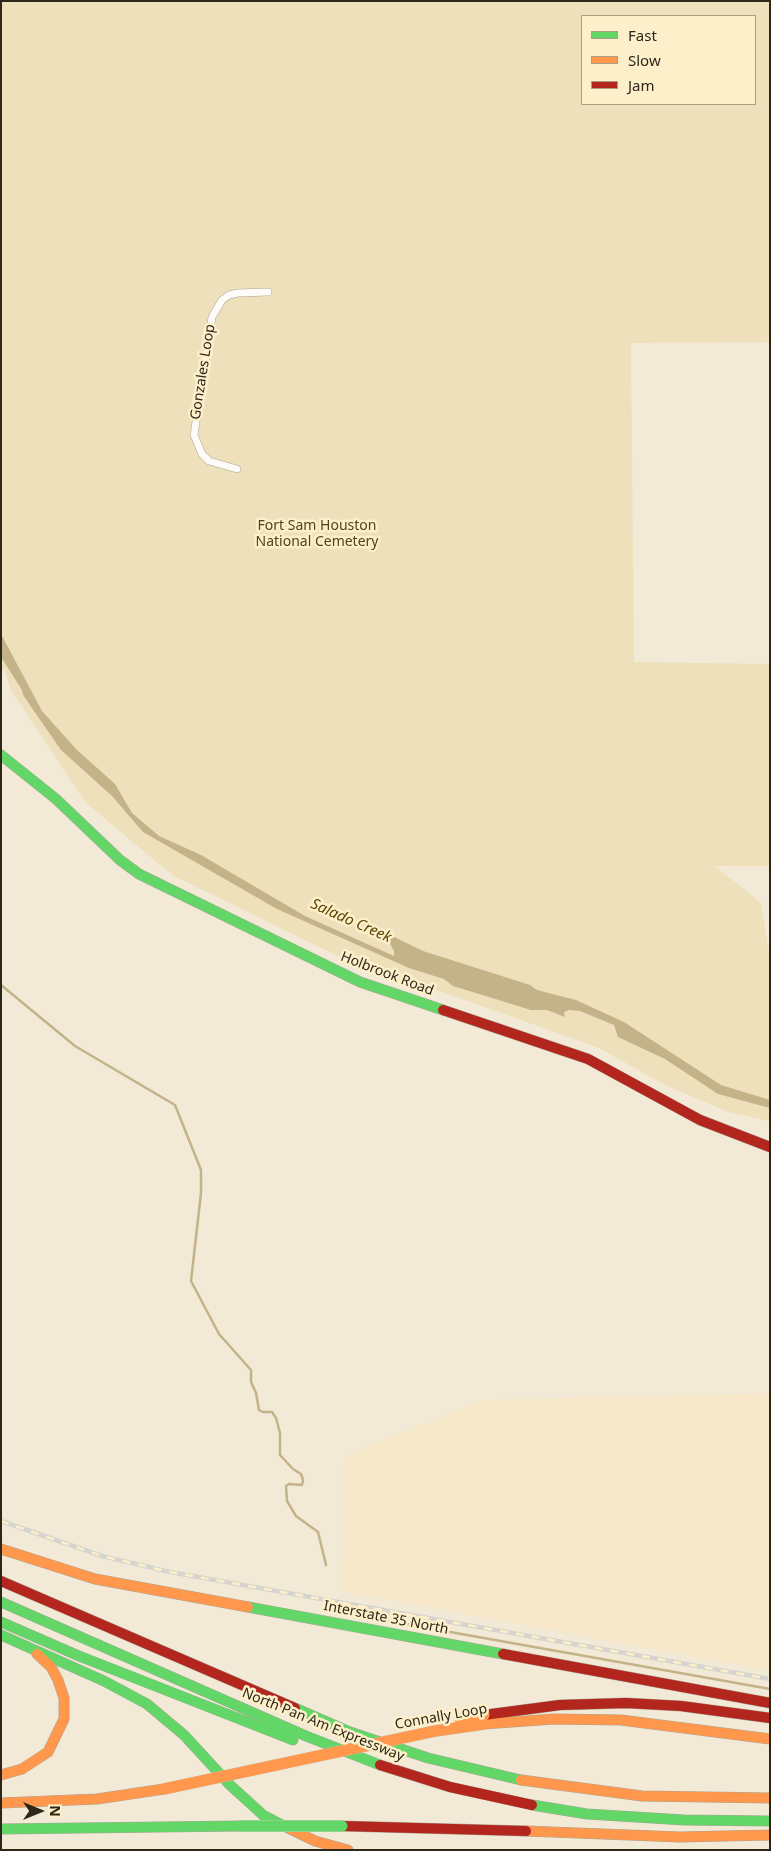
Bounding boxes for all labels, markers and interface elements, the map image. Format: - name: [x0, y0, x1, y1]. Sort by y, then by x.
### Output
- legend: [581, 15, 756, 105]
- text: Fast: [628, 25, 657, 45]
- text: Slow: [628, 50, 661, 70]
- text: Jam: [628, 75, 655, 95]
- street label: Gonzales Loop: [187, 323, 219, 421]
- park label: Fort Sam Houston National Cemetery: [256, 518, 378, 550]
- water label: Salado Creek: [308, 895, 394, 947]
- street label: Holbrook Road: [338, 949, 436, 999]
- street label: Interstate 35 North: [322, 1598, 450, 1638]
- street label: North Pan Am Expressway: [240, 1685, 406, 1765]
- street label: Connally Loop: [394, 1701, 488, 1733]
- north arrow: [15, 1786, 65, 1836]
- text: N: [46, 1805, 65, 1817]

